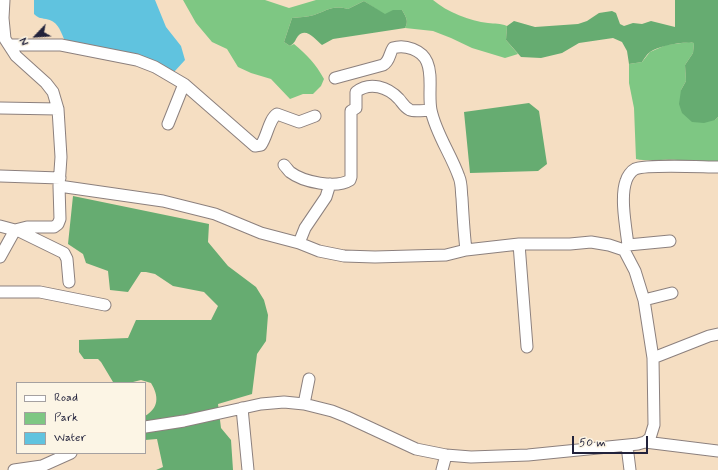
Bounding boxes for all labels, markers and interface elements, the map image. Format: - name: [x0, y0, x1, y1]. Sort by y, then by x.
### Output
- north arrow: [16, 16, 56, 56]
- text: N: [17, 35, 33, 47]
- legend: [16, 382, 146, 454]
- text: Road: [54, 390, 78, 406]
- text: Park: [54, 410, 78, 426]
- scale bar: [574, 428, 650, 454]
- text: Water: [54, 430, 86, 446]
- text: 50 m: [579, 435, 606, 451]

